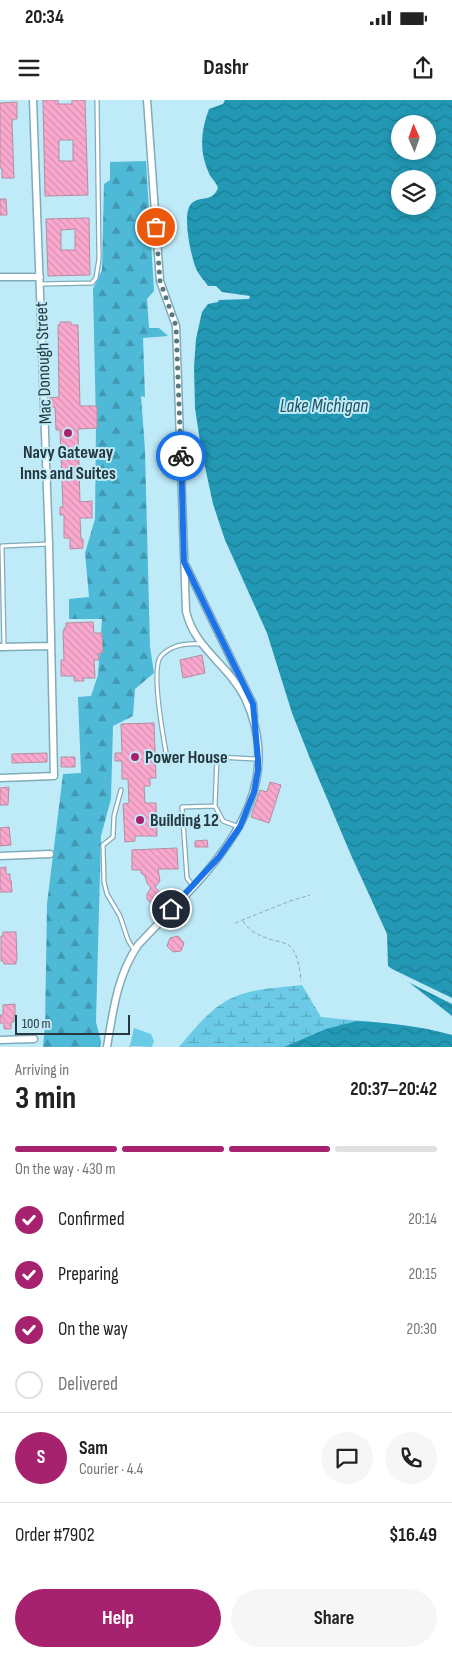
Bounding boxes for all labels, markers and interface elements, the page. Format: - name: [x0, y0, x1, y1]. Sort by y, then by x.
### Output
- text: 20:34: [25, 6, 64, 29]
- icon: menu: [15, 54, 43, 82]
- text: Dashr: [203, 54, 249, 81]
- icon: share: [409, 54, 437, 82]
- north arrow: [391, 115, 436, 160]
- map controls: [391, 115, 436, 215]
- button: layers: [391, 170, 436, 215]
- pin: [135, 206, 177, 248]
- icon: bag: [142, 213, 170, 241]
- street label: Mac Donough Street: [31, 301, 56, 425]
- water label: Lake Michigan: [280, 395, 368, 418]
- marker: Navy Gateway Inns and Suites: [62, 427, 74, 439]
- courier: [156, 431, 206, 481]
- place label: Navy Gateway Inns and Suites: [20, 442, 116, 484]
- icon: bike: [167, 442, 195, 470]
- place label: Power House: [145, 747, 228, 768]
- marker: Power House: [129, 751, 141, 763]
- place label: Building 12: [150, 810, 219, 831]
- marker: Building 12: [134, 814, 146, 826]
- pin: [150, 888, 192, 930]
- icon: home: [157, 895, 185, 923]
- scale bar: [15, 1012, 130, 1035]
- text: 100 m: [22, 1015, 51, 1032]
- text: Arriving in: [15, 1061, 69, 1080]
- text: 20:37–20:42: [350, 1078, 437, 1101]
- text: 3 min: [15, 1079, 76, 1118]
- text: On the way · 430 m: [15, 1160, 116, 1179]
- icon: check: [15, 1206, 43, 1234]
- text: Confirmed: [58, 1208, 125, 1231]
- text: 20:14: [408, 1210, 437, 1229]
- icon: check: [15, 1261, 43, 1289]
- text: Preparing: [58, 1263, 119, 1286]
- text: 20:15: [408, 1265, 437, 1284]
- icon: check: [15, 1316, 43, 1344]
- text: On the way: [58, 1318, 128, 1341]
- text: 20:30: [407, 1320, 437, 1339]
- text: Delivered: [58, 1373, 118, 1396]
- button: chat: [321, 1432, 373, 1484]
- button: phone: [385, 1432, 437, 1484]
- text: Sam: [79, 1437, 108, 1460]
- text: S: [37, 1446, 45, 1469]
- text: Courier · 4.4: [79, 1460, 143, 1479]
- text: Order #7902: [15, 1524, 95, 1547]
- text: $16.49: [389, 1524, 437, 1547]
- button: Help: [15, 1589, 221, 1647]
- button: Share: [231, 1589, 437, 1647]

